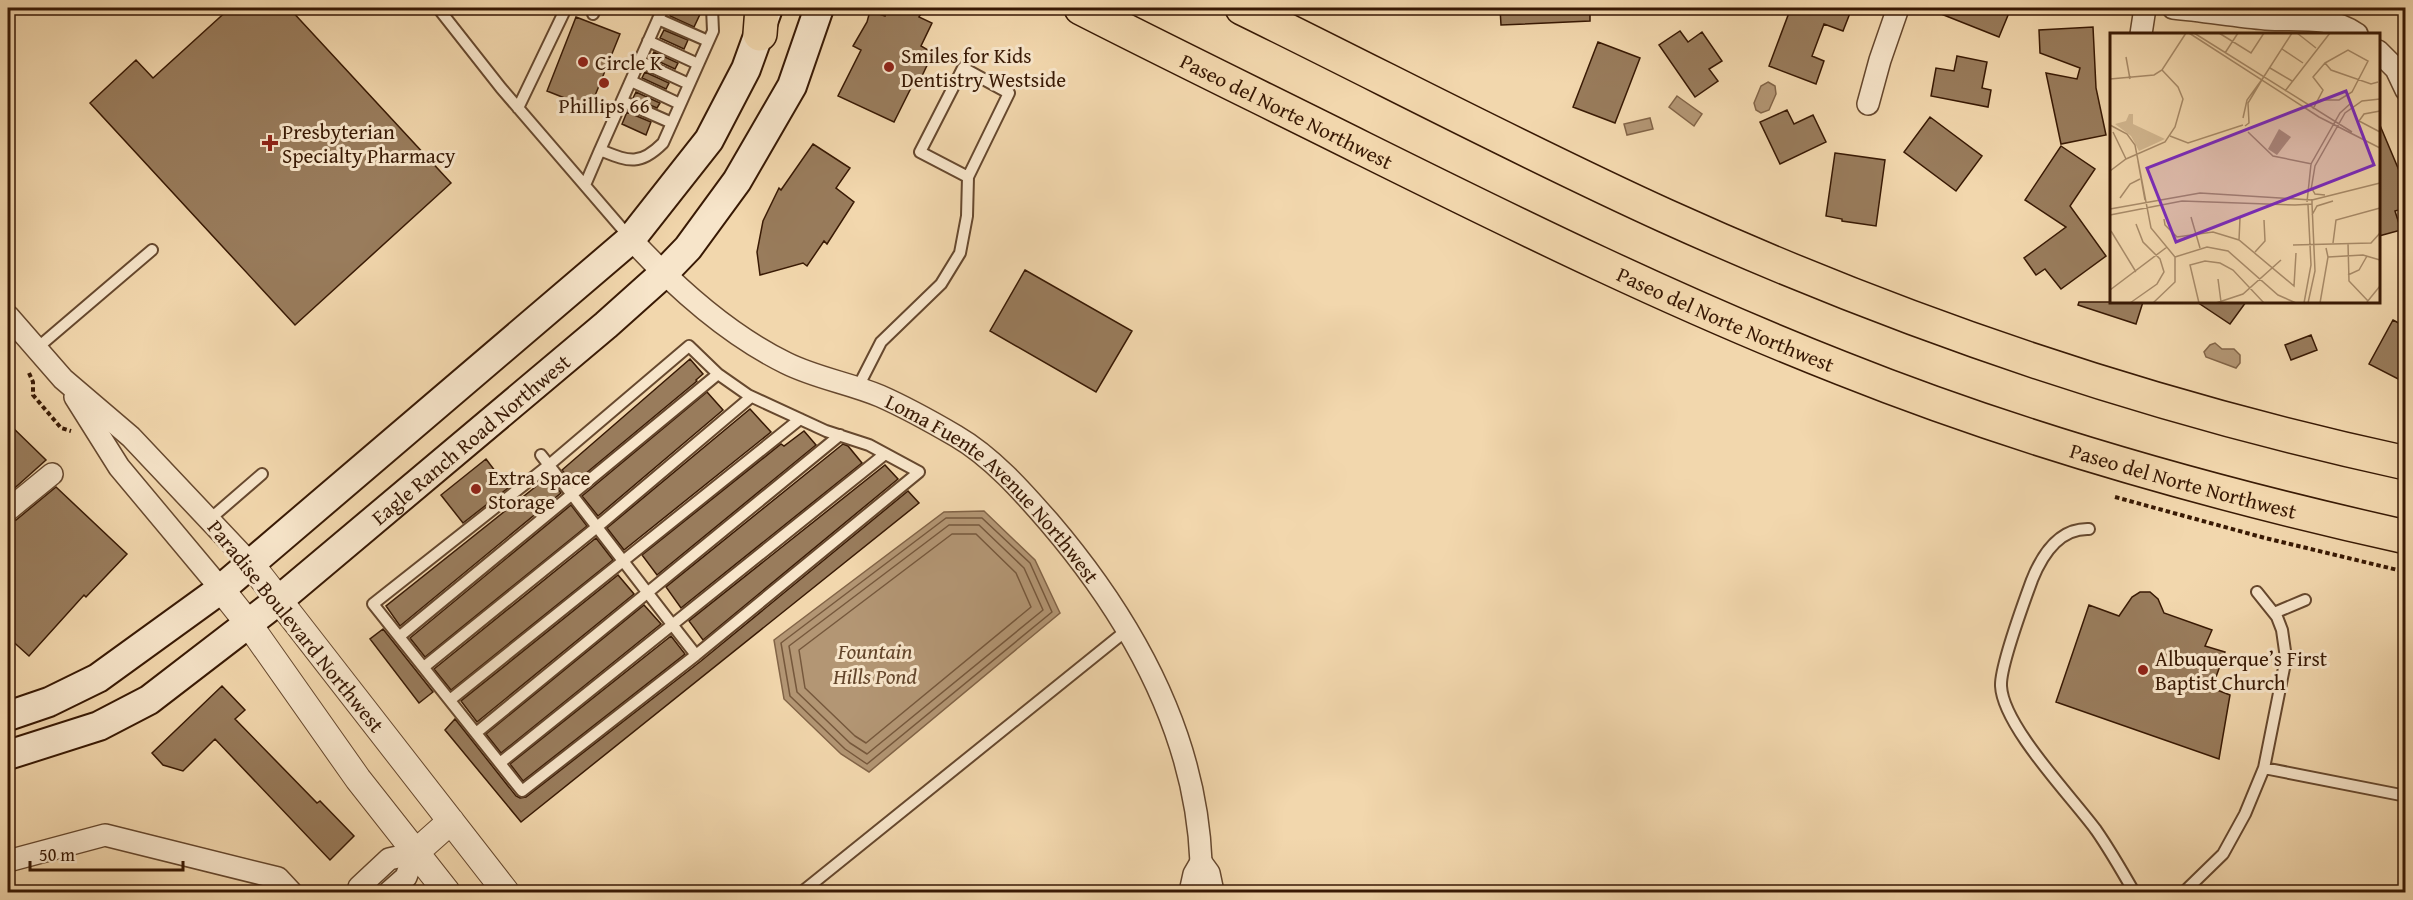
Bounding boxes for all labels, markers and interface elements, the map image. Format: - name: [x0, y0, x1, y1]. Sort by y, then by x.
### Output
- inset map: [2110, 33, 2380, 303]
- place label: Smiles for Kids Dentistry Westside: [901, 40, 1066, 95]
- street label: Paseo del Norte Northwest: [1175, 45, 1399, 177]
- place label: Circle K: [595, 47, 663, 78]
- marker: Circle K: [576, 55, 590, 69]
- marker: Smiles for Kids Dentistry Westside: [882, 60, 896, 74]
- marker: Phillips 66: [597, 76, 611, 90]
- place label: Phillips 66: [558, 90, 650, 121]
- place label: Presbyterian Specialty Pharmacy: [282, 116, 456, 171]
- marker: Presbyterian Specialty Pharmacy: [263, 136, 277, 150]
- street label: Paseo del Norte Northwest: [1612, 258, 1840, 380]
- street label: Eagle Ranch Road Northwest: [364, 346, 577, 532]
- street label: Loma Fuente Avenue Northwest: [880, 385, 1108, 590]
- street label: Paseo del Norte Northwest: [2066, 434, 2301, 526]
- place label: Extra Space Storage: [488, 462, 591, 517]
- marker: Extra Space Storage: [469, 482, 483, 496]
- street label: Paradise Boulevard Northwest: [200, 513, 392, 740]
- water label: Fountain Hills Pond: [832, 635, 917, 692]
- place label: Albuquerque’s First Baptist Church: [2155, 643, 2328, 698]
- marker: Albuquerque’s First Baptist Church: [2136, 663, 2150, 677]
- scale bar: [30, 834, 183, 872]
- text: 50 m: [39, 841, 75, 868]

